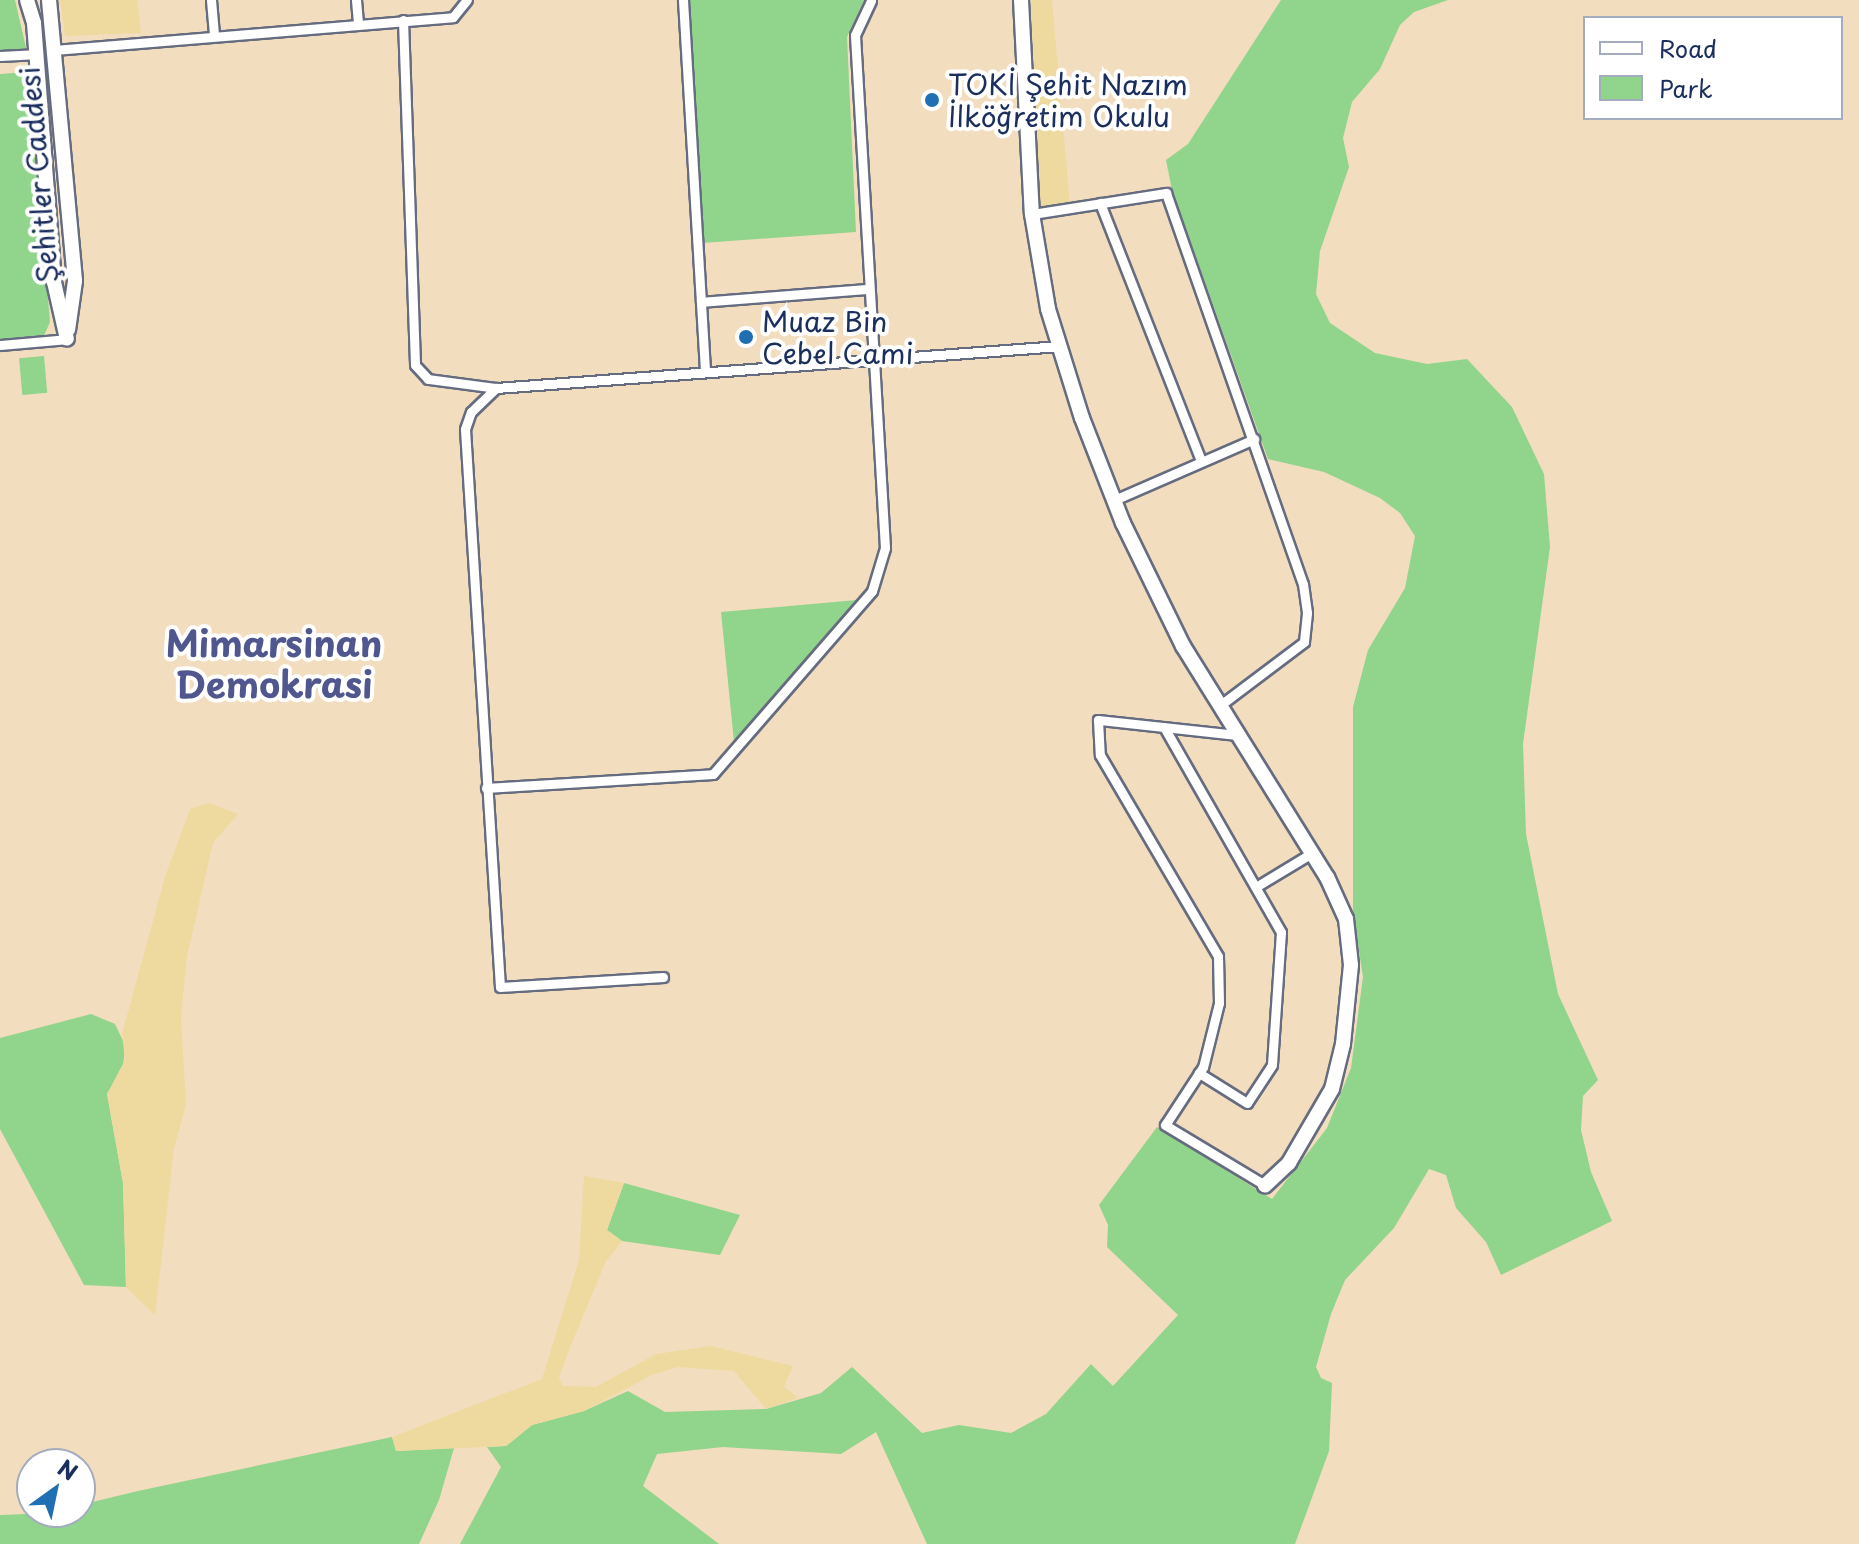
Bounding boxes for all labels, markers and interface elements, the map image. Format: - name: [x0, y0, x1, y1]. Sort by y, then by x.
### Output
- legend: [1583, 16, 1843, 120]
- text: Road: [1659, 30, 1717, 66]
- street label: Şehitler Caddesi: [12, 65, 64, 285]
- place label: TOKİ Şehit Nazım İlköğretim Okulu: [948, 67, 1188, 133]
- text: Park: [1659, 70, 1713, 106]
- marker: TOKİ Şehit Nazım İlköğretim Okulu: [923, 91, 941, 109]
- place label: Muaz Bin Cebel Cami: [762, 304, 917, 370]
- marker: Muaz Bin Cebel Cami: [737, 328, 755, 346]
- district label: Mimarsinan Demokrasi: [166, 620, 382, 705]
- north arrow: [16, 1448, 96, 1528]
- text: N: [52, 1451, 85, 1488]

